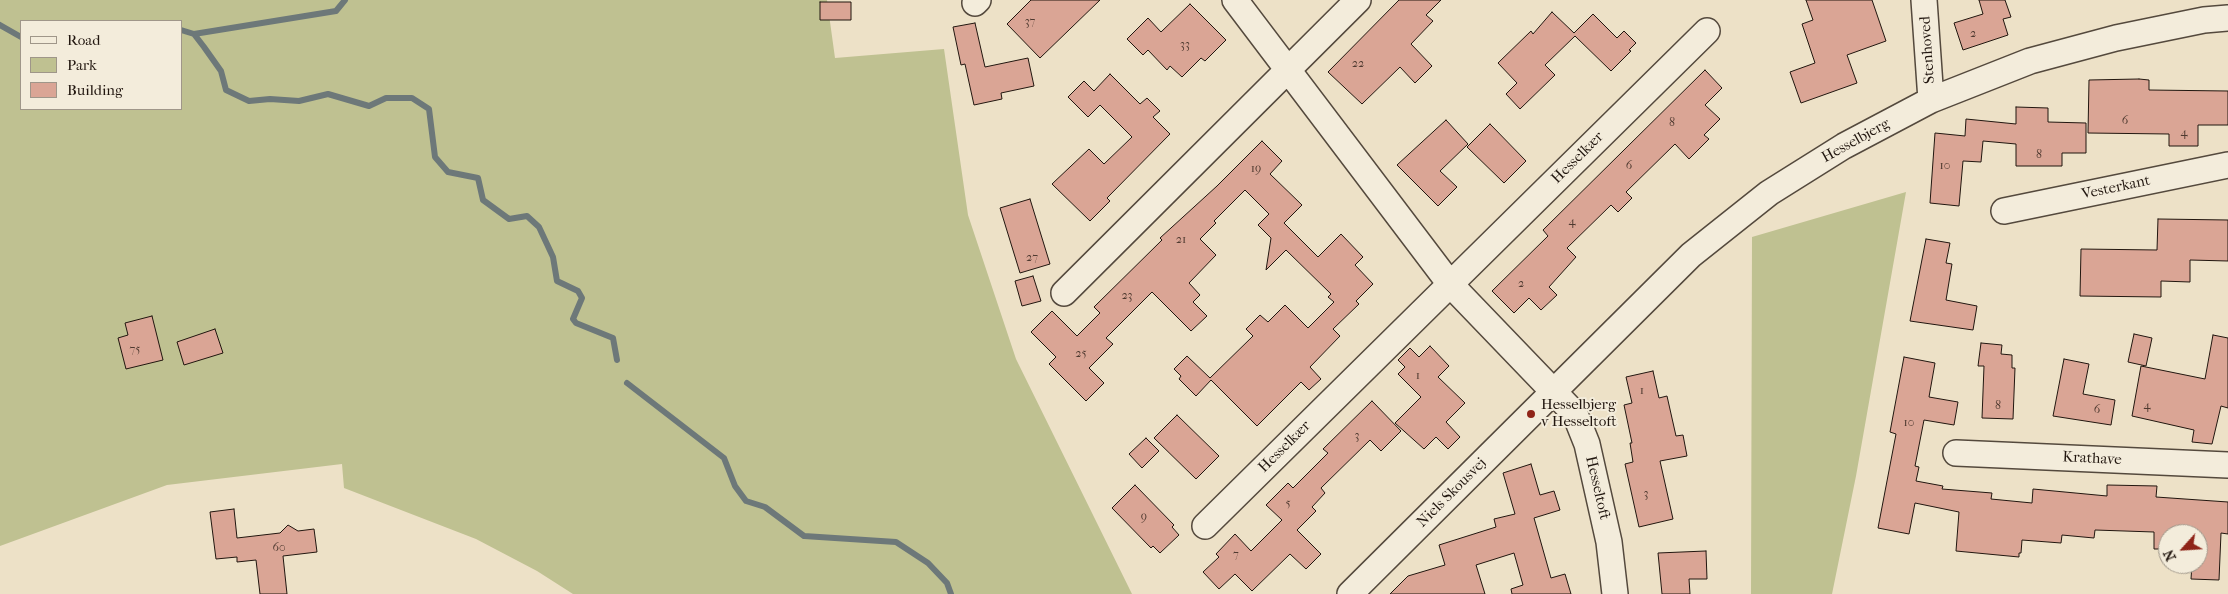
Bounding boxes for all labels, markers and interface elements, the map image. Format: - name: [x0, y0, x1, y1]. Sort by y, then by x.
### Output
- house number: 37: [1025, 15, 1035, 29]
- street label: Stenhoved: [1917, 16, 1939, 84]
- legend: [20, 20, 182, 110]
- house number: 2: [1970, 27, 1976, 41]
- text: Road: [67, 31, 100, 49]
- house number: 33: [1180, 38, 1190, 52]
- text: Park: [67, 56, 97, 74]
- house number: 22: [1352, 57, 1364, 71]
- text: Building: [67, 81, 123, 99]
- house number: 6: [2122, 114, 2128, 128]
- street label: Hesselbjerg: [1819, 115, 1893, 167]
- house number: 8: [1669, 116, 1675, 130]
- house number: 4: [2180, 126, 2188, 140]
- street label: Hesselkær: [1548, 128, 1608, 188]
- house number: 8: [2036, 148, 2042, 162]
- house number: 6: [1626, 159, 1632, 173]
- house number: 10: [1940, 159, 1950, 173]
- house number: 19: [1251, 162, 1261, 176]
- street label: Vesterkant: [2080, 172, 2152, 204]
- house number: 4: [1568, 215, 1576, 229]
- house number: 21: [1176, 233, 1186, 247]
- house number: 27: [1026, 251, 1038, 265]
- house number: 2: [1518, 277, 1524, 291]
- house number: 23: [1121, 289, 1133, 303]
- house number: 75: [130, 343, 140, 357]
- house number: 25: [1075, 347, 1087, 361]
- house number: 1: [1416, 369, 1420, 383]
- house number: 1: [1640, 384, 1644, 398]
- place label: Hesselbjerg v Hesseltoft: [1541, 396, 1616, 431]
- house number: 8: [1995, 399, 2001, 413]
- house number: 4: [2143, 399, 2151, 413]
- house number: 6: [2094, 403, 2100, 417]
- marker: Hesselbjerg v Hesseltoft: [1525, 408, 1537, 420]
- house number: 10: [1904, 416, 1914, 430]
- street label: Hesselkær: [1255, 417, 1315, 477]
- house number: 3: [1355, 429, 1359, 443]
- street label: Krathave: [2062, 448, 2122, 470]
- street label: Niels Skousvej: [1413, 454, 1491, 532]
- street label: Hesseltoft: [1581, 454, 1613, 522]
- house number: 3: [1644, 487, 1648, 501]
- house number: 5: [1285, 497, 1291, 511]
- house number: 9: [1141, 510, 1147, 524]
- north arrow: [2158, 524, 2208, 574]
- house number: 60: [272, 541, 286, 555]
- text: N: [2160, 547, 2180, 564]
- house number: 7: [1233, 548, 1239, 562]

